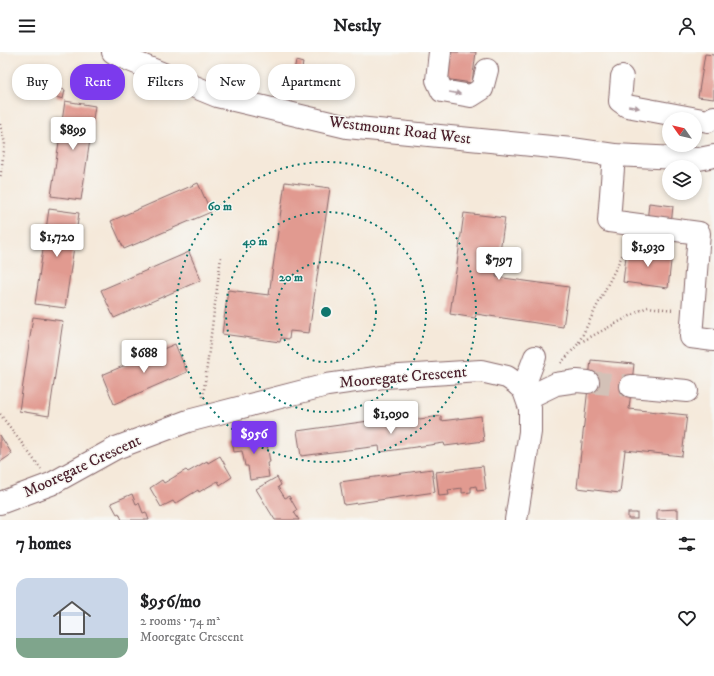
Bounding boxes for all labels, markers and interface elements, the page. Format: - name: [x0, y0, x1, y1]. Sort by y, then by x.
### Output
- icon: menu: [16, 15, 38, 37]
- text: Nestly: [333, 15, 381, 37]
- icon: person: [676, 15, 698, 37]
- chip: Buy: [12, 64, 62, 100]
- chip: Rent: [70, 64, 125, 100]
- chip: Filters: [133, 64, 198, 100]
- chip: New: [206, 64, 260, 100]
- chip: Apartment: [268, 64, 355, 100]
- one-way arrow: [449, 90, 461, 96]
- one-way arrow: [628, 104, 640, 110]
- street label: Westmount Road West: [327, 111, 472, 149]
- north arrow: [662, 112, 702, 152]
- map controls: [662, 112, 702, 200]
- pin: $899: [49, 117, 97, 151]
- text: $899: [60, 122, 86, 138]
- button: layers: [662, 160, 702, 200]
- text: 60 m: [208, 199, 232, 214]
- pin: $1,720: [24, 224, 90, 258]
- text: $1,720: [40, 229, 74, 245]
- text: 40 m: [242, 234, 267, 249]
- pin: $1,930: [615, 234, 681, 268]
- text: $1,930: [631, 239, 665, 255]
- pin: $797: [475, 247, 523, 281]
- text: $797: [485, 252, 513, 268]
- text: 20 m: [279, 270, 303, 285]
- centre of rings: [319, 305, 333, 319]
- pin: $688: [120, 340, 168, 374]
- text: $688: [131, 345, 157, 361]
- street label: Mooregate Crescent: [339, 361, 467, 393]
- pin: $1,090: [358, 401, 424, 435]
- text: $1,090: [373, 406, 409, 422]
- pin: $956: [230, 421, 278, 455]
- text: $956: [241, 426, 267, 442]
- street label: Mooregate Crescent: [20, 430, 144, 502]
- text: 7 homes: [16, 533, 71, 555]
- icon: filters: [676, 533, 698, 555]
- text: $956/mo: [140, 591, 201, 613]
- icon: home: [48, 594, 96, 642]
- icon: heart: [676, 607, 698, 629]
- text: 2 rooms · 74 m²: [140, 613, 220, 629]
- text: Mooregate Crescent: [140, 629, 244, 645]

